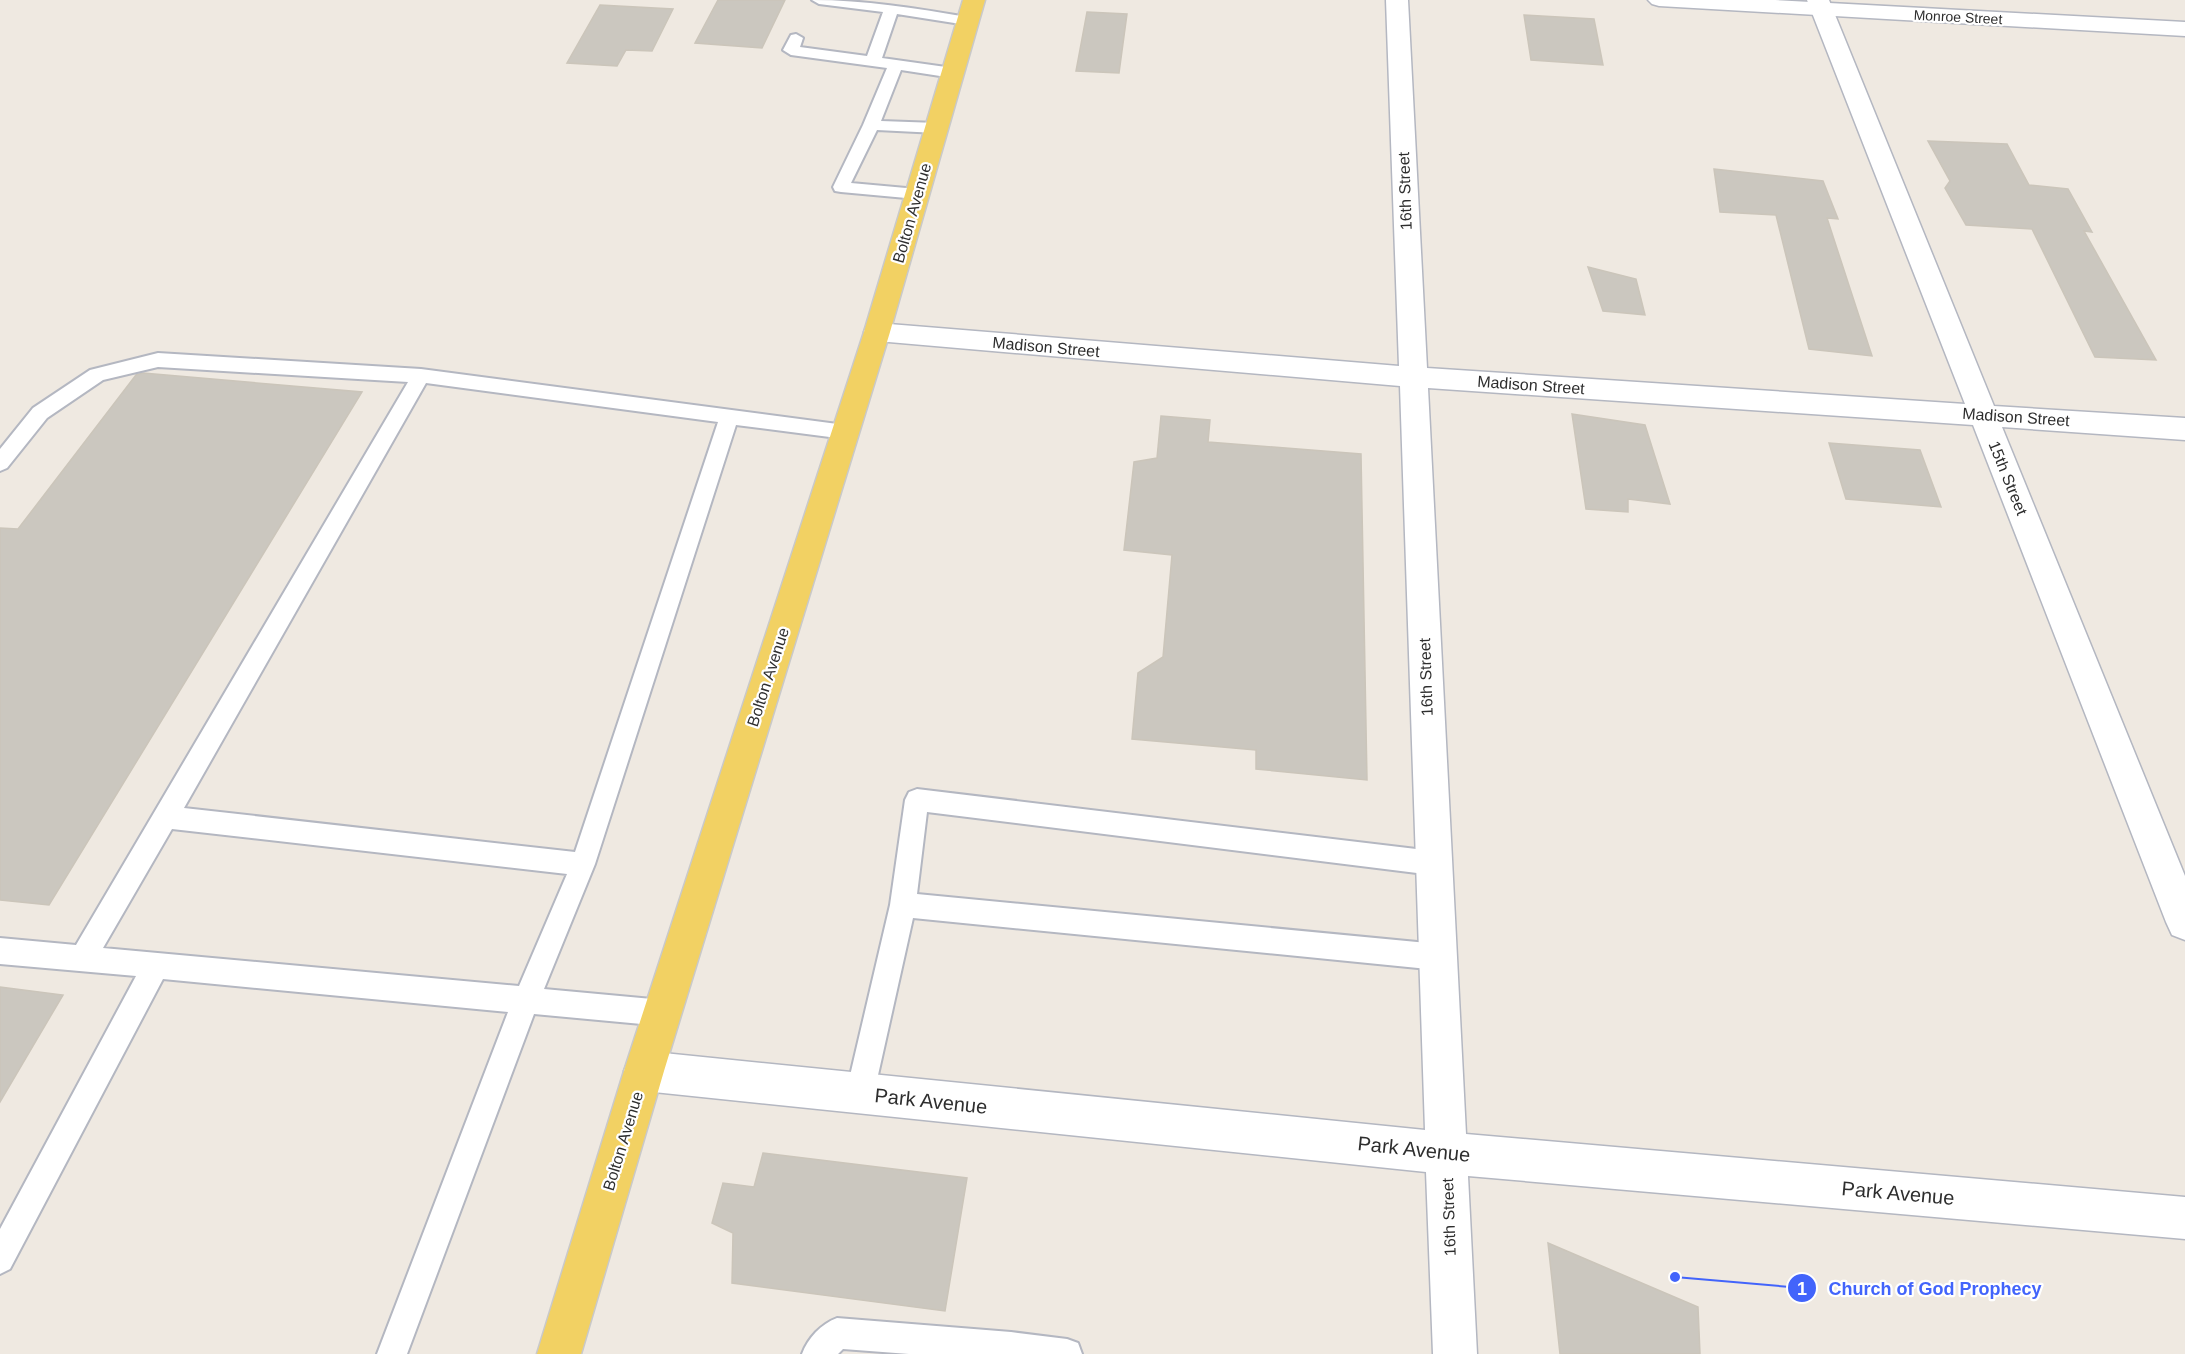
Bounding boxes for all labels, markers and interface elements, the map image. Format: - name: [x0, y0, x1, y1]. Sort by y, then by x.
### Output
- street label: Monroe Street: [1913, 7, 2003, 27]
- street label: 16th Street: [1395, 151, 1415, 230]
- street label: Bolton Avenue: [890, 161, 934, 265]
- street label: Madison Street: [992, 334, 1101, 360]
- street label: Madison Street: [1477, 373, 1586, 397]
- street label: Madison Street: [1962, 405, 2071, 429]
- street label: 15th Street: [1985, 439, 2031, 518]
- street label: Bolton Avenue: [744, 625, 792, 729]
- street label: 16th Street: [1416, 637, 1436, 716]
- street label: Park Avenue: [874, 1084, 988, 1118]
- street label: Bolton Avenue: [600, 1089, 646, 1193]
- street label: Park Avenue: [1357, 1132, 1471, 1166]
- street label: 16th Street: [1439, 1177, 1459, 1256]
- street label: Park Avenue: [1841, 1177, 1955, 1209]
- callout: Church of God Prophecy: [1787, 1270, 2054, 1306]
- text: 1: [1797, 1279, 1807, 1299]
- text: Church of God Prophecy: [1828, 1279, 2042, 1299]

